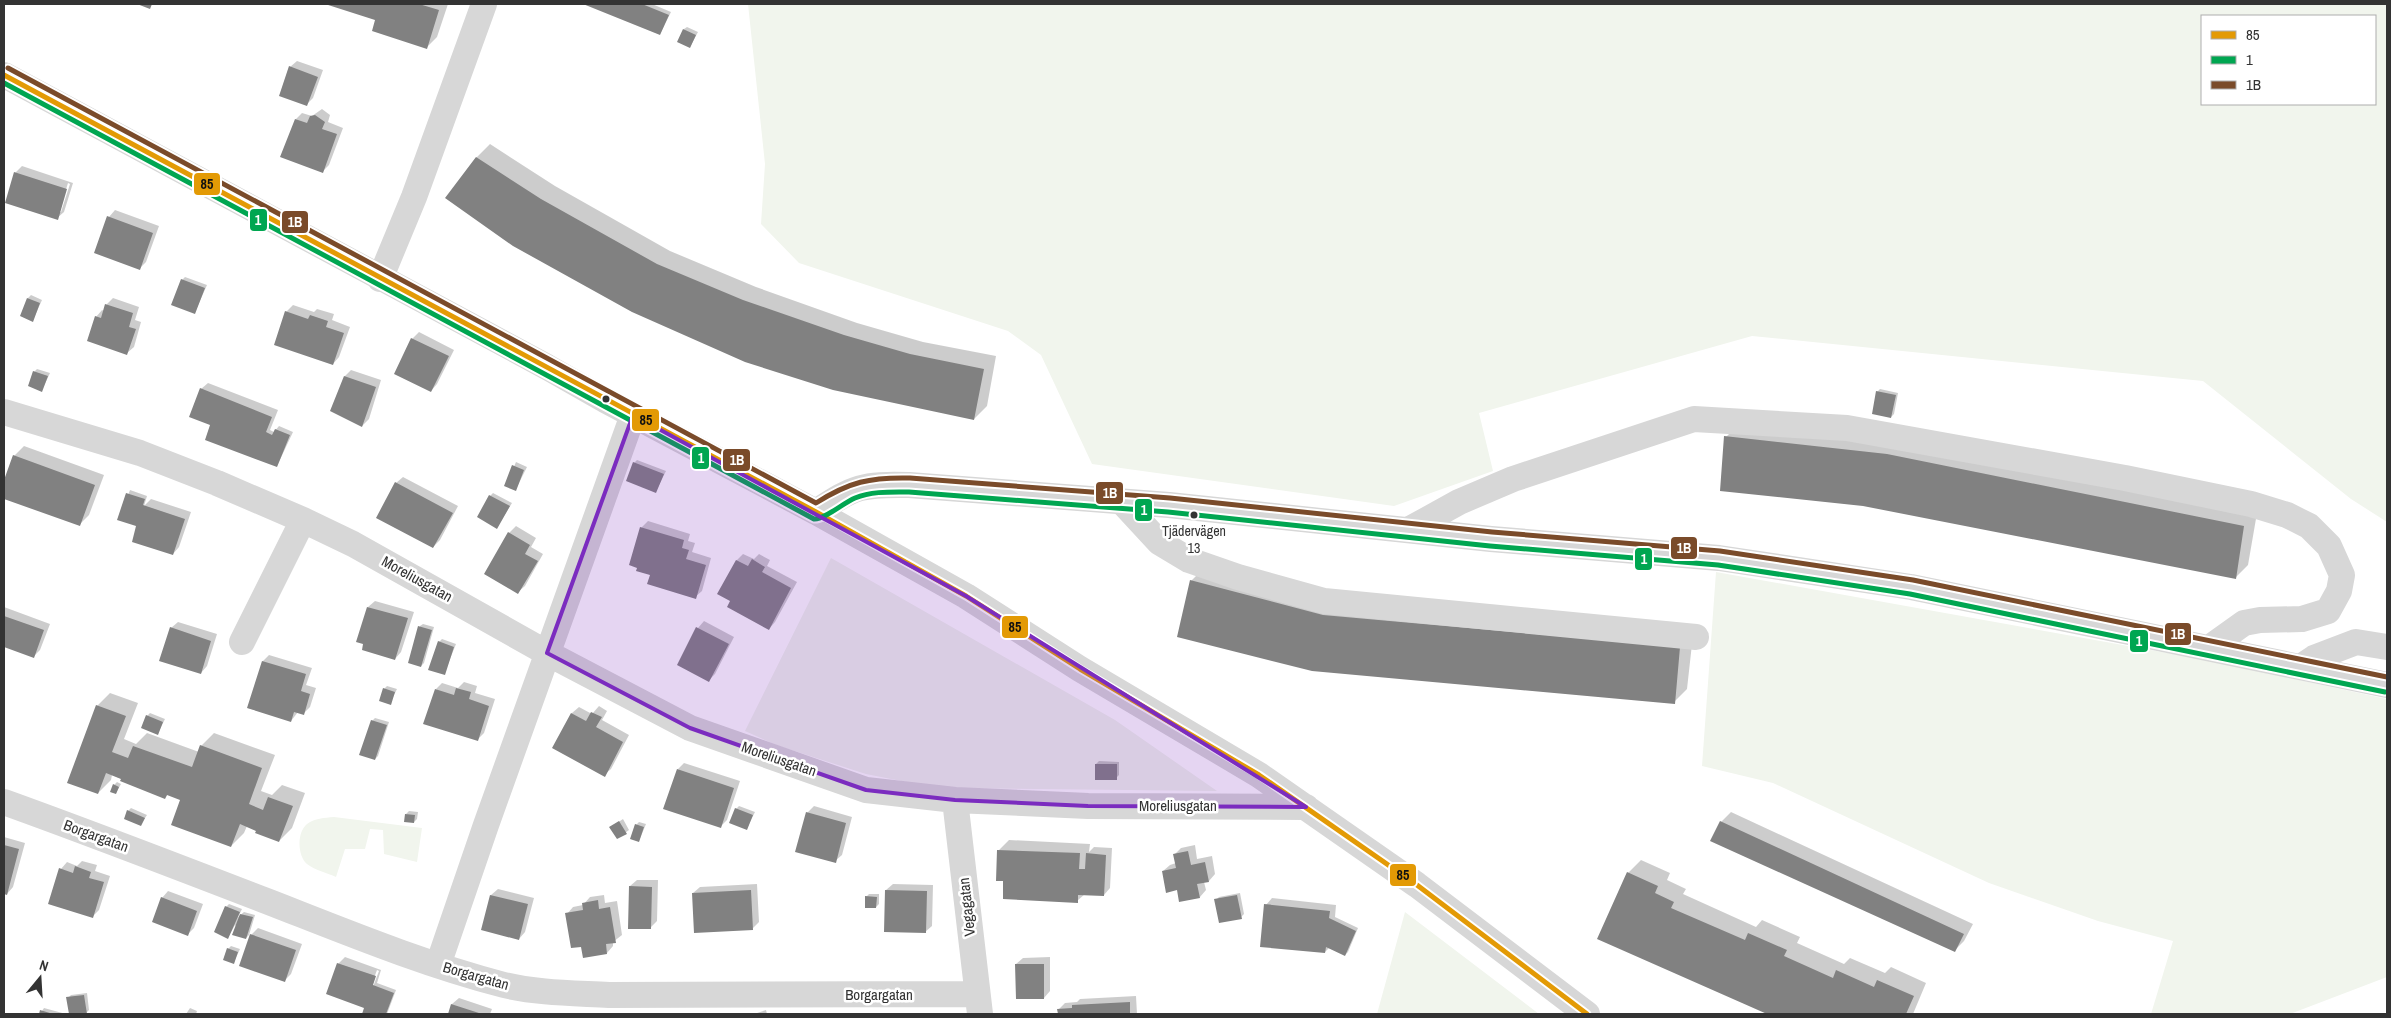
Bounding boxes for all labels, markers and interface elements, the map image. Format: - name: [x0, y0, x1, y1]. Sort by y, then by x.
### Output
- legend: [2201, 15, 2376, 105]
- text: 85: [2246, 24, 2260, 45]
- text: 1: [2246, 49, 2253, 70]
- text: 1B: [2246, 74, 2261, 95]
- line badge: 85: [193, 172, 221, 196]
- text: 85: [201, 175, 214, 193]
- line badge: 1: [249, 208, 268, 232]
- line badge: 1B: [281, 210, 309, 234]
- text: 1: [255, 211, 262, 229]
- text: 1B: [288, 213, 302, 231]
- unlabelled marker: [601, 394, 611, 404]
- line badge: 85: [631, 408, 660, 432]
- text: 85: [640, 411, 653, 429]
- line badge: 1: [691, 446, 710, 470]
- line badge: 1B: [722, 448, 751, 472]
- text: 1: [698, 449, 705, 467]
- text: 1B: [730, 451, 744, 469]
- line badge: 1B: [1095, 481, 1124, 505]
- text: 1B: [1103, 484, 1117, 502]
- line badge: 1: [1134, 498, 1153, 522]
- text: 1: [1141, 501, 1148, 519]
- marker: Tjädervägen 13: [1189, 510, 1199, 520]
- place label: Tjädervägen 13: [1162, 522, 1226, 557]
- line badge: 1B: [1670, 536, 1698, 560]
- text: 1B: [1677, 539, 1691, 557]
- line badge: 1: [1634, 547, 1653, 571]
- street label: Moreliusgatan: [378, 550, 456, 607]
- text: 1: [1641, 550, 1648, 568]
- line badge: 85: [1001, 615, 1029, 639]
- text: 85: [1009, 618, 1022, 636]
- line badge: 1B: [2164, 622, 2192, 646]
- text: 1B: [2171, 625, 2185, 643]
- line badge: 1: [2129, 629, 2149, 653]
- text: 1: [2136, 632, 2143, 650]
- street label: Moreliusgatan: [739, 736, 819, 781]
- street label: Moreliusgatan: [1139, 795, 1217, 816]
- street label: Borgargatan: [61, 814, 132, 857]
- line badge: 85: [1389, 863, 1417, 887]
- text: 85: [1397, 866, 1410, 884]
- street label: Vegagatan: [953, 877, 980, 937]
- north arrow: [15, 953, 65, 1003]
- text: N: [37, 956, 51, 975]
- street label: Borgargatan: [441, 956, 512, 995]
- street label: Borgargatan: [845, 984, 913, 1005]

